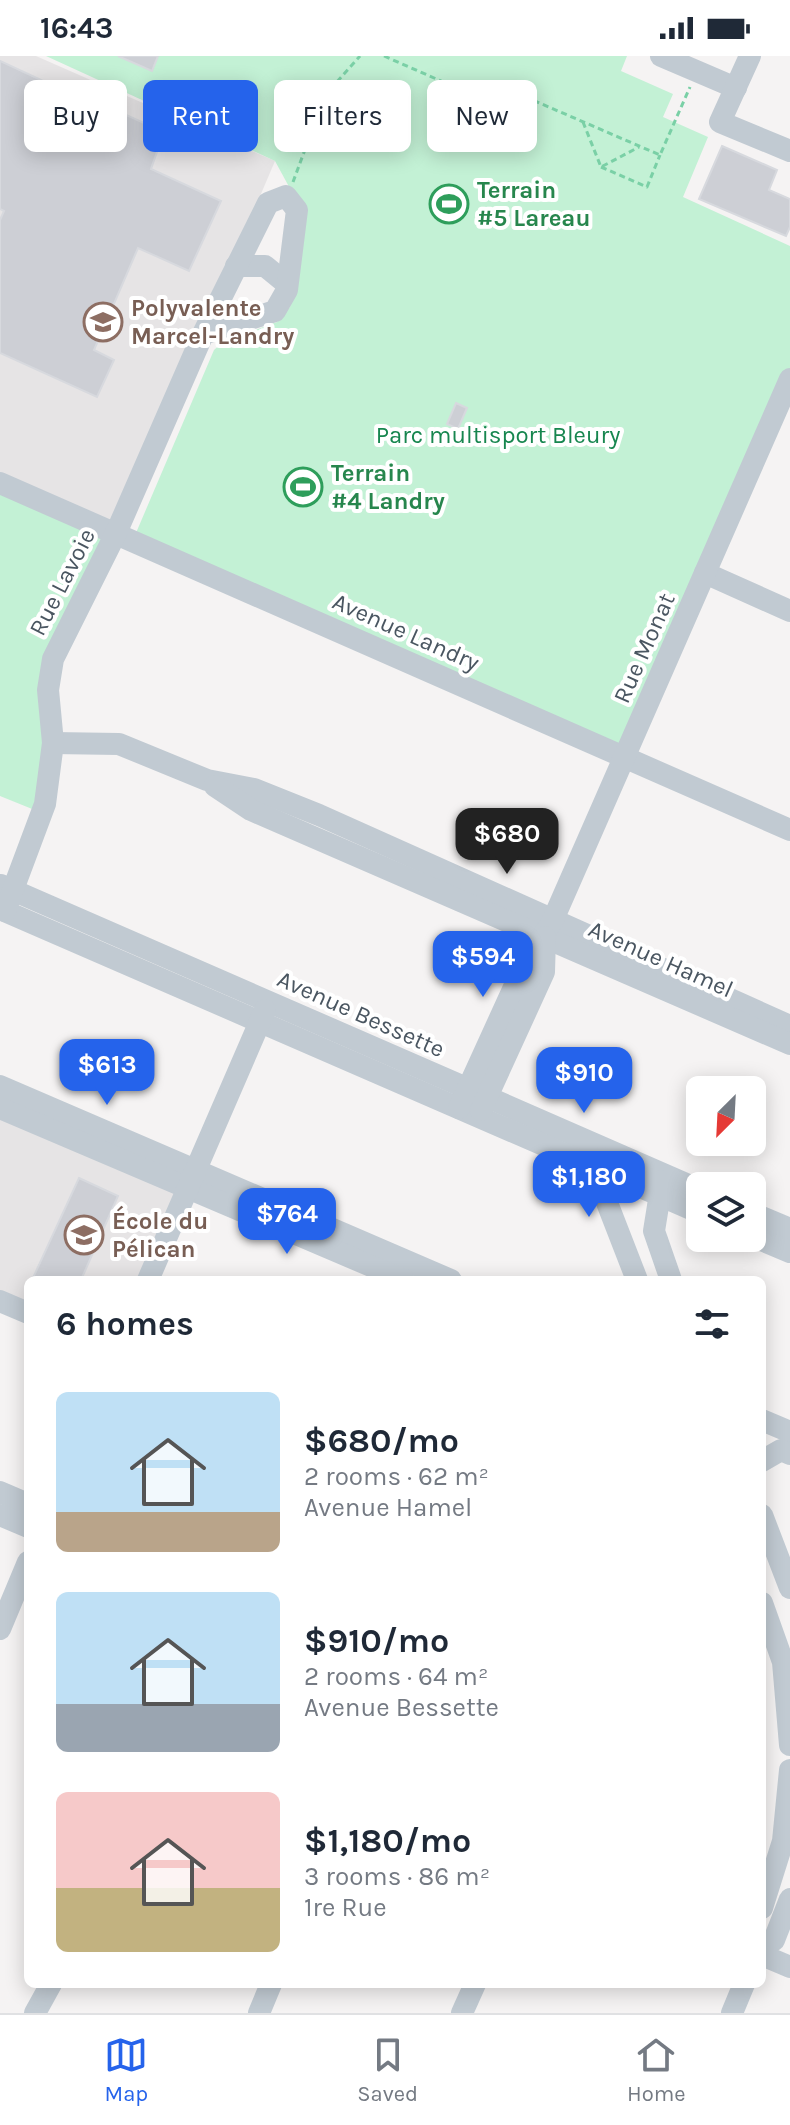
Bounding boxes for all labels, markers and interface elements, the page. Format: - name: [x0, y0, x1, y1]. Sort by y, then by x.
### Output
- text: 16:43: [40, 10, 114, 46]
- chip: Buy: [24, 80, 127, 152]
- chip: Rent: [143, 80, 258, 152]
- chip: Filters: [274, 80, 411, 152]
- chip: New: [427, 80, 537, 152]
- place label: Terrain #5 Lareau: [477, 176, 590, 232]
- sports icon: Terrain #5 Lareau: [428, 183, 470, 225]
- place label: Polyvalente Marcel-Landry: [131, 294, 294, 350]
- school or university icon: Polyvalente Marcel-Landry: [82, 301, 124, 343]
- park label: Parc multisport Bleury: [376, 421, 620, 449]
- place label: Terrain #4 Landry: [331, 459, 445, 515]
- sports icon: Terrain #4 Landry: [282, 466, 324, 508]
- street label: Rue Lavoie: [23, 524, 101, 640]
- street label: Avenue Landry: [328, 587, 484, 677]
- street label: Rue Monat: [607, 589, 681, 707]
- pin: $680: [460, 808, 554, 876]
- text: $680: [474, 818, 540, 849]
- street label: Avenue Hamel: [584, 915, 738, 1003]
- pin: $594: [436, 931, 530, 999]
- text: $594: [451, 941, 515, 972]
- street label: Avenue Bessette: [273, 965, 449, 1063]
- pin: $613: [60, 1039, 154, 1107]
- pin: $910: [537, 1047, 631, 1115]
- text: $613: [77, 1049, 137, 1080]
- text: $910: [554, 1057, 614, 1088]
- north arrow: [686, 1076, 766, 1156]
- map controls: [686, 1076, 766, 1252]
- pin: $1,180: [524, 1151, 654, 1219]
- text: $1,180: [551, 1161, 627, 1192]
- button: layers: [686, 1172, 766, 1252]
- pin: $764: [240, 1188, 334, 1256]
- text: $764: [256, 1198, 318, 1229]
- place label: École du Pélican: [112, 1205, 208, 1263]
- school or university icon: École du Pélican: [63, 1214, 105, 1256]
- icon: filters: [690, 1302, 734, 1346]
- text: 6 homes: [56, 1304, 194, 1344]
- text: $680/mo: [304, 1421, 459, 1461]
- icon: home: [120, 1424, 216, 1520]
- text: 2 rooms · 62 m²: [304, 1461, 489, 1492]
- text: Avenue Hamel: [304, 1492, 472, 1523]
- text: $910/mo: [304, 1621, 449, 1661]
- icon: home: [120, 1624, 216, 1720]
- text: 2 rooms · 64 m²: [304, 1661, 488, 1692]
- text: Avenue Bessette: [304, 1692, 499, 1723]
- text: $1,180/mo: [304, 1821, 471, 1861]
- icon: home: [120, 1824, 216, 1920]
- text: 3 rooms · 86 m²: [304, 1861, 490, 1892]
- text: 1re Rue: [304, 1892, 387, 1923]
- tab: Map: [104, 2033, 148, 2107]
- tab: Saved: [357, 2033, 418, 2107]
- tab: Home: [627, 2033, 686, 2107]

